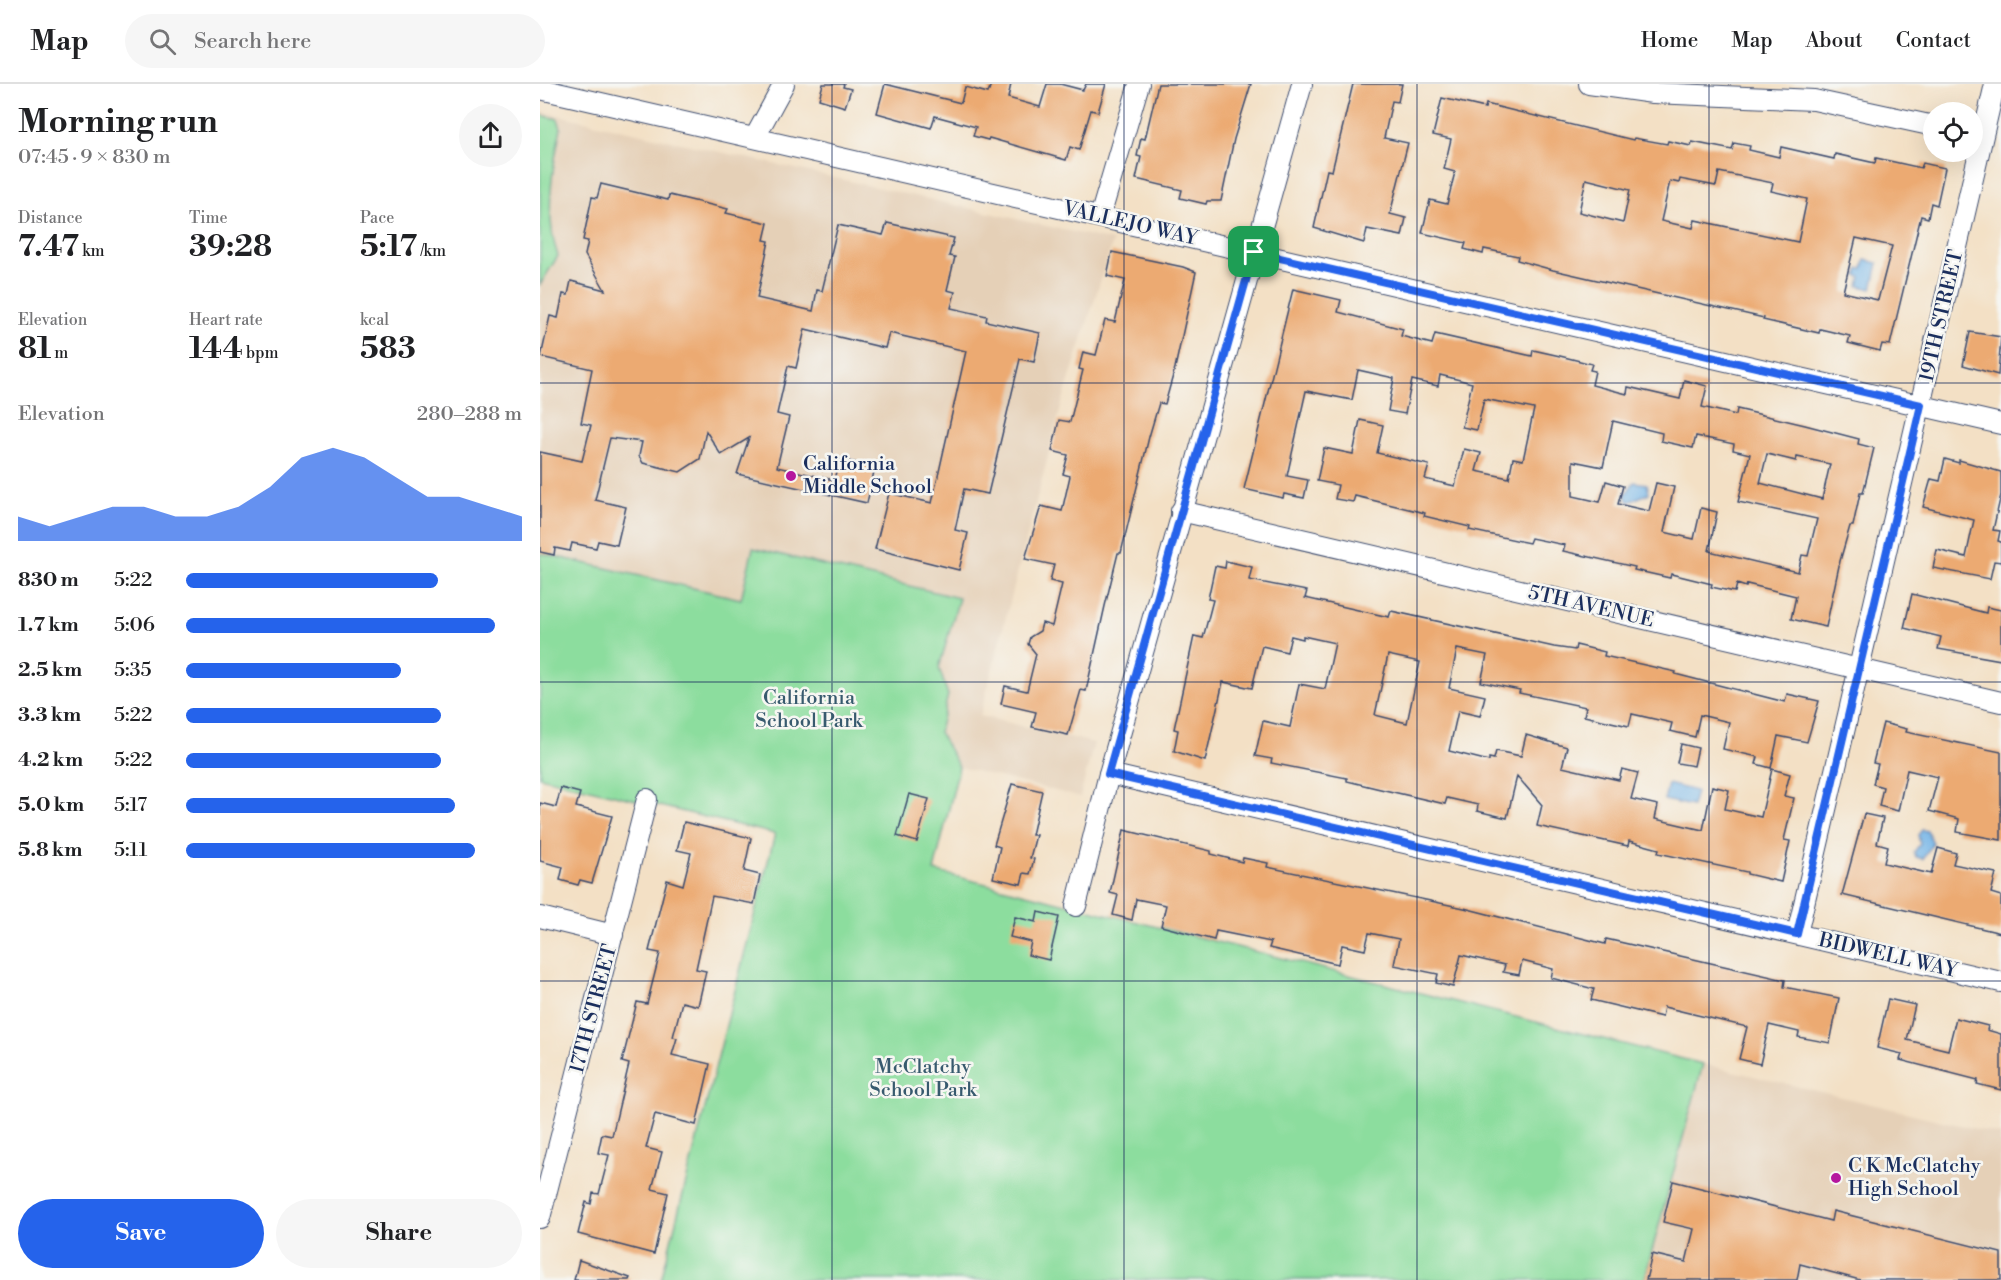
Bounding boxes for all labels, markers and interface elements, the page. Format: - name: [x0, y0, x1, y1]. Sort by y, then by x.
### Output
- search box: [125, 14, 545, 68]
- text: Map: [30, 24, 89, 59]
- icon: search: [146, 25, 179, 58]
- text: Search here: [194, 28, 311, 55]
- text: Home: [1641, 28, 1698, 54]
- text: Map: [1731, 28, 1773, 54]
- text: About: [1806, 28, 1863, 54]
- text: Contact: [1896, 28, 1971, 54]
- text: Morning run: [18, 102, 218, 143]
- map controls: [1923, 102, 1983, 162]
- button: locate: [1923, 102, 1983, 162]
- button: share: [459, 104, 522, 167]
- text: 07:45 · 9 × 830 m: [18, 145, 170, 170]
- street label: VALLEJO WAY: [1059, 196, 1201, 252]
- text: Distance: [18, 208, 83, 228]
- text: Time: [189, 208, 228, 228]
- text: Pace: [360, 208, 394, 228]
- pin: [1228, 226, 1279, 277]
- text: 7.47: [18, 228, 79, 266]
- text: 39:28: [189, 228, 272, 266]
- text: 5:17: [360, 228, 417, 266]
- icon: arrive: [1237, 235, 1270, 268]
- text: km: [79, 241, 105, 261]
- text: /km: [417, 241, 446, 261]
- street label: 19TH STREET: [1915, 247, 1969, 385]
- text: Elevation: [18, 310, 87, 330]
- text: Heart rate: [189, 310, 263, 330]
- text: kcal: [360, 310, 389, 330]
- text: 81: [18, 330, 51, 368]
- text: 144: [189, 330, 243, 368]
- text: 583: [360, 330, 416, 368]
- text: m: [51, 343, 68, 363]
- text: bpm: [243, 343, 278, 363]
- text: Elevation: [18, 402, 105, 427]
- text: 280–288 m: [417, 402, 522, 427]
- place label: California Middle School: [803, 452, 932, 500]
- marker: California Middle School: [784, 469, 798, 483]
- text: 830 m: [18, 568, 79, 593]
- text: 5:22: [114, 568, 152, 593]
- street label: 5TH AVENUE: [1526, 580, 1656, 634]
- text: 1.7 km: [18, 613, 79, 638]
- text: 5:06: [114, 613, 155, 638]
- text: 2.5 km: [18, 658, 82, 683]
- text: 5:35: [114, 658, 152, 683]
- park label: California School Park: [755, 686, 864, 734]
- text: 3.3 km: [18, 703, 81, 728]
- text: 5:22: [114, 703, 152, 728]
- text: 4.2 km: [18, 748, 83, 773]
- text: 5:22: [114, 748, 152, 773]
- text: 5.0 km: [18, 793, 84, 818]
- text: 5:17: [114, 793, 147, 818]
- text: 5.8 km: [18, 838, 82, 863]
- text: 5:11: [114, 838, 147, 863]
- street label: BIDWELL WAY: [1815, 928, 1961, 984]
- street label: 17TH STREET: [565, 942, 623, 1076]
- park label: McClatchy School Park: [869, 1055, 978, 1103]
- place label: C K McClatchy High School: [1848, 1154, 1981, 1202]
- marker: C K McClatchy High School: [1829, 1171, 1843, 1185]
- button: Save: [18, 1199, 264, 1268]
- button: Share: [276, 1199, 522, 1268]

